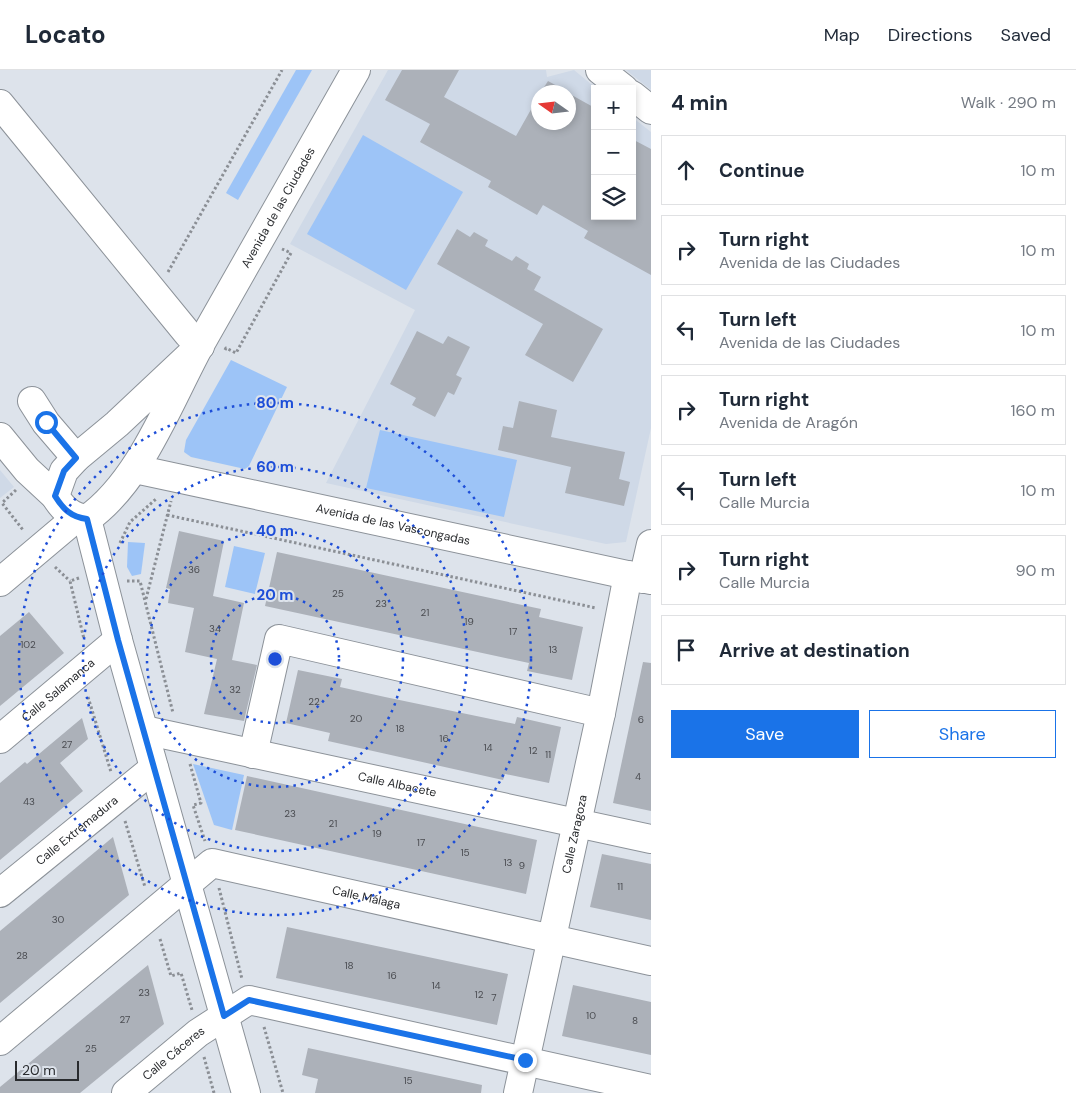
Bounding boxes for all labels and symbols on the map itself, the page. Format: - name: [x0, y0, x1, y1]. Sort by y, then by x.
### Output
- north arrow: [531, 85, 576, 130]
- street label: Avenida de las Ciudades: [238, 144, 319, 271]
- text: 80 m: [256, 393, 294, 413]
- route start: [35, 411, 58, 434]
- text: 60 m: [256, 457, 294, 477]
- street label: Avenida de las Vascongadas: [314, 500, 472, 549]
- text: 40 m: [256, 521, 294, 541]
- house number: 36: [188, 563, 200, 576]
- text: 20 m: [257, 585, 293, 605]
- house number: 25: [332, 587, 344, 600]
- house number: 23: [375, 597, 387, 610]
- house number: 21: [421, 606, 429, 619]
- house number: 19: [464, 615, 474, 628]
- house number: 34: [209, 622, 221, 635]
- house number: 17: [509, 625, 517, 638]
- house number: 102: [20, 638, 36, 651]
- house number: 13: [548, 643, 558, 656]
- centre of rings: [266, 650, 284, 668]
- street label: Calle Salamanca: [18, 655, 98, 725]
- house number: 32: [229, 683, 241, 696]
- house number: 22: [308, 695, 320, 708]
- house number: 20: [350, 712, 362, 725]
- house number: 6: [638, 713, 644, 726]
- house number: 18: [395, 722, 405, 735]
- house number: 16: [439, 732, 449, 745]
- house number: 27: [62, 738, 72, 751]
- house number: 14: [483, 741, 493, 754]
- house number: 12: [529, 744, 538, 757]
- house number: 11: [545, 748, 551, 761]
- street label: Calle Albacete: [356, 768, 438, 801]
- house number: 4: [635, 770, 641, 783]
- street label: Calle Extremadura: [32, 792, 121, 869]
- street label: Calle Zaragoza: [558, 793, 591, 875]
- house number: 43: [23, 795, 35, 808]
- house number: 23: [284, 807, 296, 820]
- house number: 21: [329, 817, 337, 830]
- house number: 19: [372, 827, 382, 840]
- house number: 17: [417, 836, 425, 849]
- house number: 15: [460, 846, 470, 859]
- house number: 13: [503, 856, 513, 869]
- house number: 9: [519, 859, 525, 872]
- house number: 11: [617, 880, 623, 893]
- street label: Calle Málaga: [331, 882, 402, 913]
- house number: 30: [52, 913, 65, 926]
- house number: 28: [16, 949, 28, 962]
- house number: 18: [344, 959, 354, 972]
- house number: 16: [387, 969, 397, 982]
- house number: 14: [431, 979, 441, 992]
- house number: 23: [138, 986, 150, 999]
- house number: 12: [475, 988, 484, 1001]
- house number: 7: [491, 991, 497, 1004]
- house number: 10: [586, 1009, 596, 1022]
- house number: 27: [120, 1013, 130, 1026]
- house number: 8: [632, 1014, 638, 1027]
- street label: Calle Cáceres: [139, 1023, 208, 1084]
- house number: 25: [85, 1042, 97, 1055]
- route end: [514, 1049, 537, 1072]
- scale bar: [15, 1058, 79, 1081]
- house number: 15: [403, 1074, 413, 1087]

